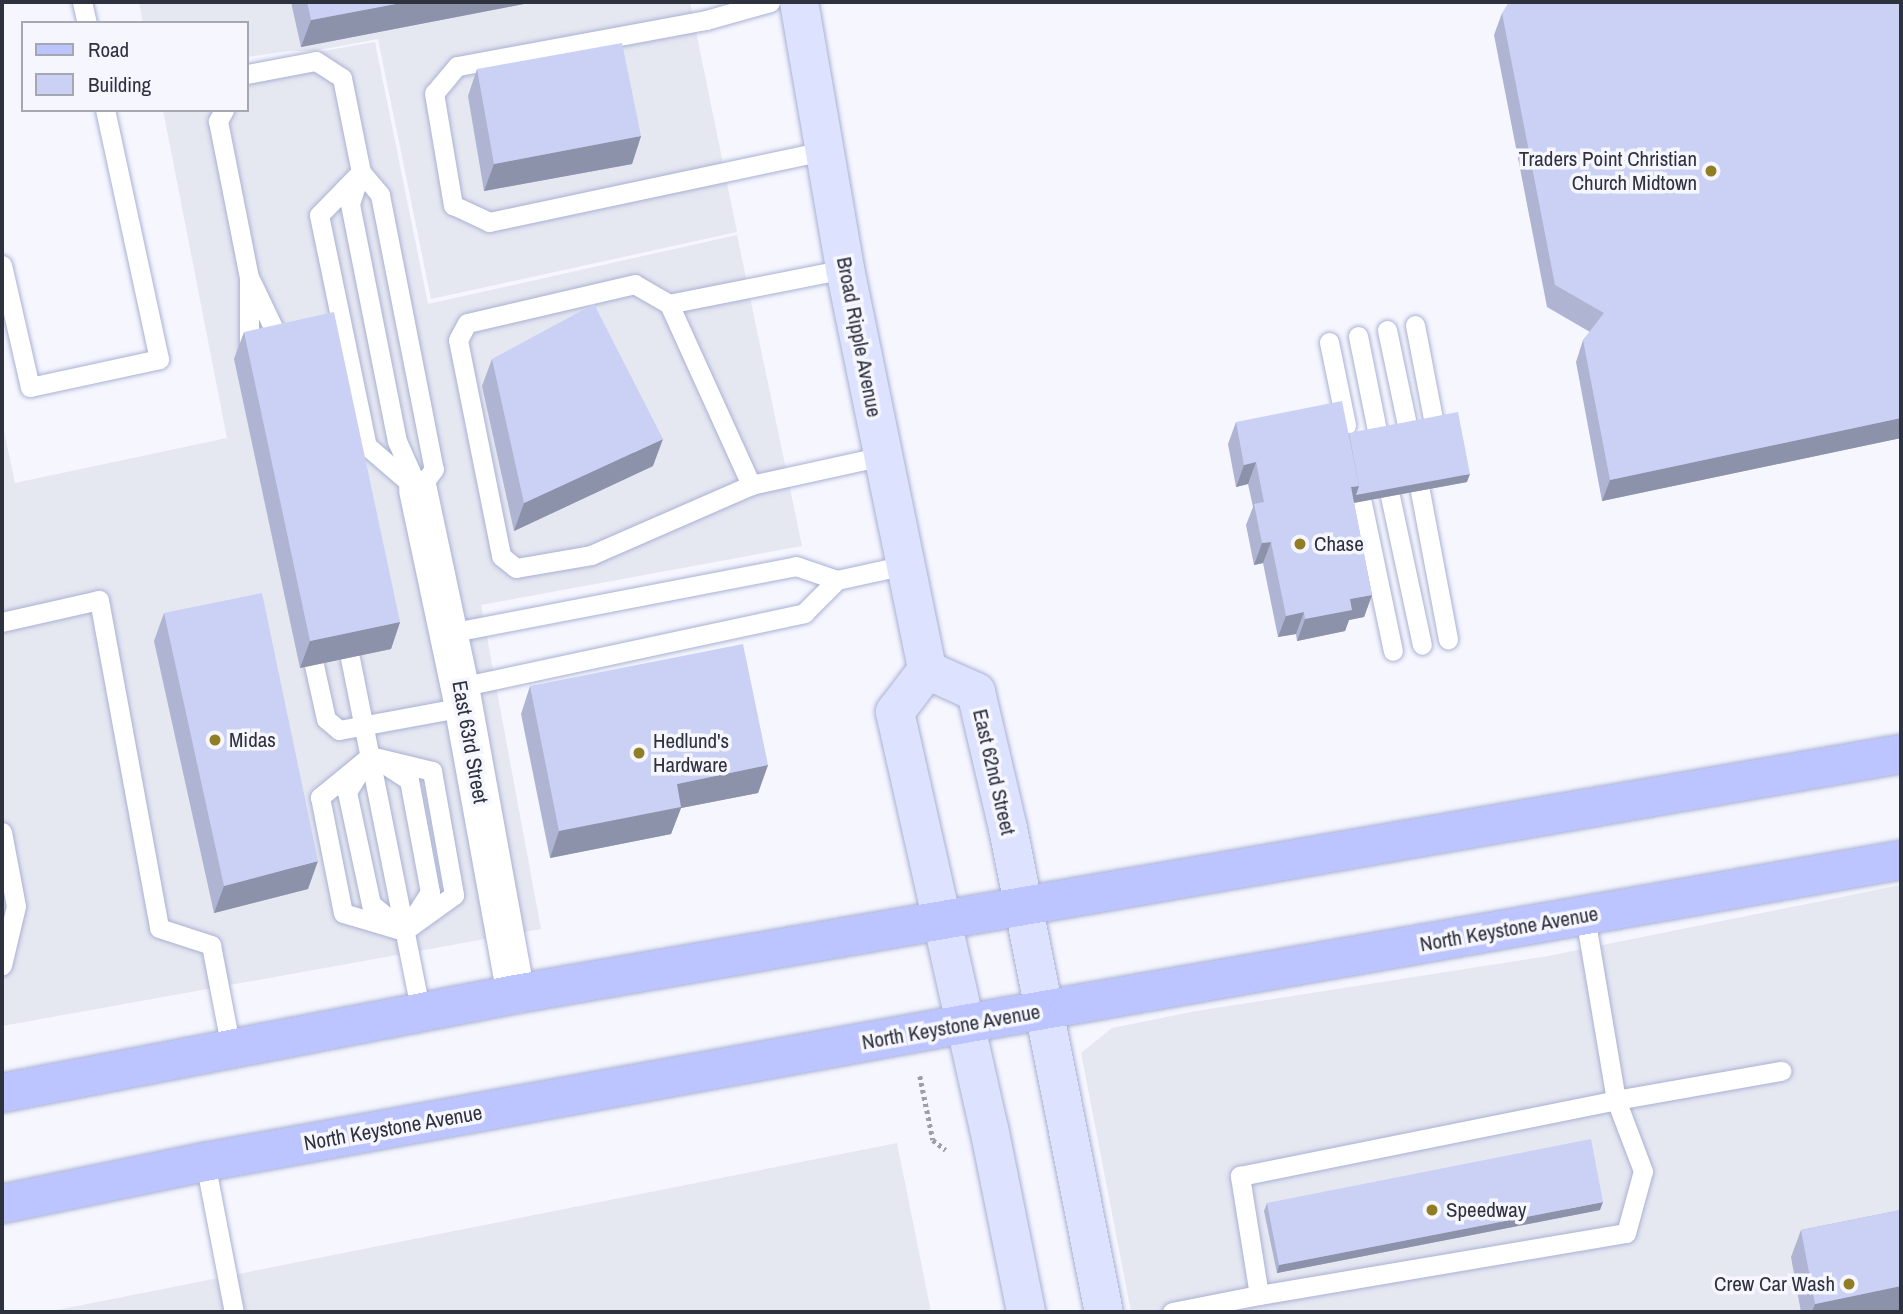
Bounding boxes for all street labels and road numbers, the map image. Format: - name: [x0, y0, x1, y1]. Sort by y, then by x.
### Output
- street label: Broad Ripple Avenue: [831, 254, 887, 420]
- street label: East 63rd Street: [447, 679, 493, 805]
- street label: East 62nd Street: [967, 707, 1021, 837]
- street label: North Keystone Avenue: [1417, 901, 1601, 957]
- street label: North Keystone Avenue: [859, 999, 1043, 1055]
- street label: North Keystone Avenue: [301, 1100, 485, 1156]

